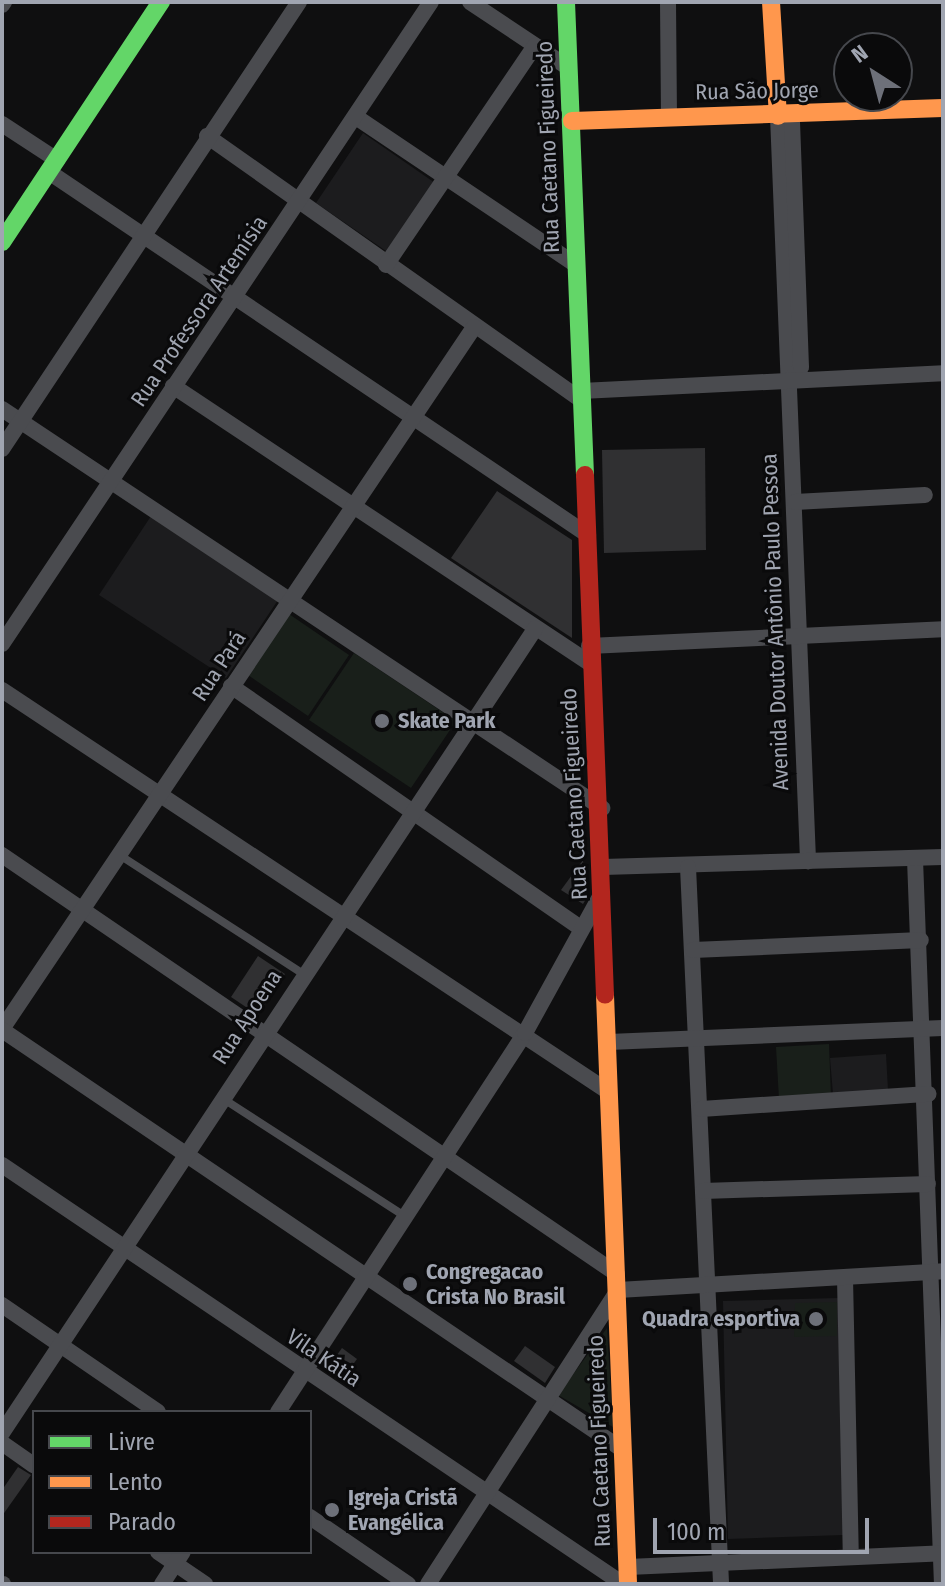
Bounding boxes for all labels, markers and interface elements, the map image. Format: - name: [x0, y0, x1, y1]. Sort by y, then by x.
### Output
- north arrow: [833, 32, 913, 112]
- text: N: [847, 39, 873, 69]
- street label: Rua Caetano Figueiredo: [531, 41, 565, 253]
- street label: Rua São Jorge: [695, 77, 819, 105]
- street label: Rua Professora Artemísia: [125, 210, 273, 412]
- street label: Avenida Doutor Antônio Paulo Pessoa: [756, 453, 794, 791]
- street label: Rua Pará: [187, 626, 251, 706]
- street label: Rua Caetano Figueiredo: [555, 687, 593, 901]
- place label: Skate Park: [398, 708, 495, 734]
- marker: Skate Park: [373, 712, 391, 730]
- street label: Rua Apoena: [207, 965, 287, 1069]
- place label: Congregacao Crista No Brasil: [426, 1258, 565, 1310]
- marker: Congregacao Crista No Brasil: [401, 1275, 419, 1293]
- place label: Quadra esportiva: [642, 1306, 800, 1332]
- marker: Quadra esportiva: [807, 1310, 825, 1328]
- street label: Vila Kátia: [282, 1324, 366, 1392]
- street label: Rua Caetano Figueiredo: [582, 1335, 616, 1547]
- legend: [32, 1410, 312, 1554]
- text: Livre: [108, 1428, 155, 1456]
- text: Lento: [108, 1468, 163, 1496]
- place label: Igreja Cristã Evangélica: [348, 1484, 458, 1536]
- marker: Igreja Cristã Evangélica: [323, 1501, 341, 1519]
- scale bar: [657, 1502, 873, 1552]
- text: Parado: [108, 1508, 176, 1536]
- text: 100 m: [667, 1518, 725, 1546]

